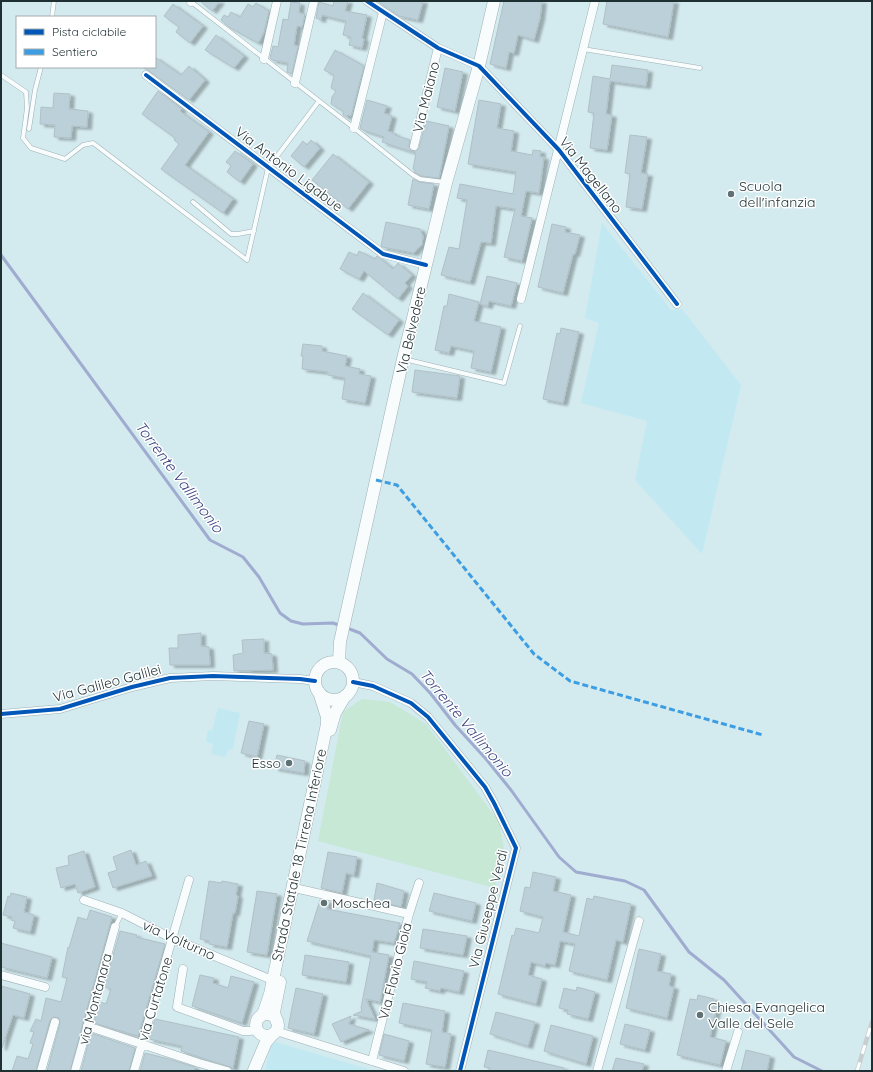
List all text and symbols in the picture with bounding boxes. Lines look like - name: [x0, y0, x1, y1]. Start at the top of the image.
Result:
- legend: [16, 16, 156, 68]
- text: Pista ciclabile: [52, 24, 126, 39]
- text: Sentiero: [52, 44, 97, 59]
- street label: Via Maiano: [408, 60, 444, 134]
- street label: Via Antonio Ligabue: [232, 123, 346, 215]
- street label: Via Magellano: [555, 133, 627, 217]
- place label: Scuola dell'infanzia: [739, 177, 815, 211]
- marker: Scuola dell'infanzia: [726, 189, 736, 199]
- street label: Via Belvedere: [392, 284, 430, 375]
- water label: Torrente Vallimonio: [131, 417, 228, 537]
- street label: Via Galileo Galilei: [51, 660, 163, 706]
- water label: Torrente Vallimonio: [416, 665, 518, 781]
- street label: Strada Statale 18 Tirrena Inferiore: [268, 747, 330, 963]
- place label: Esso: [251, 754, 281, 772]
- marker: Esso: [284, 758, 294, 768]
- street label: Via Giuseppe Verdi: [465, 848, 511, 970]
- place label: Moschea: [332, 894, 390, 912]
- marker: Moschea: [319, 898, 329, 908]
- street label: via Volturno: [140, 916, 218, 964]
- street label: Via Flavio Gioia: [374, 921, 416, 1021]
- street label: via Montanara: [74, 951, 116, 1047]
- street label: via Curtatone: [134, 954, 176, 1044]
- place label: Chiesa Evangelica Valle del Sele: [708, 998, 825, 1032]
- marker: Chiesa Evangelica Valle del Sele: [695, 1010, 705, 1020]

